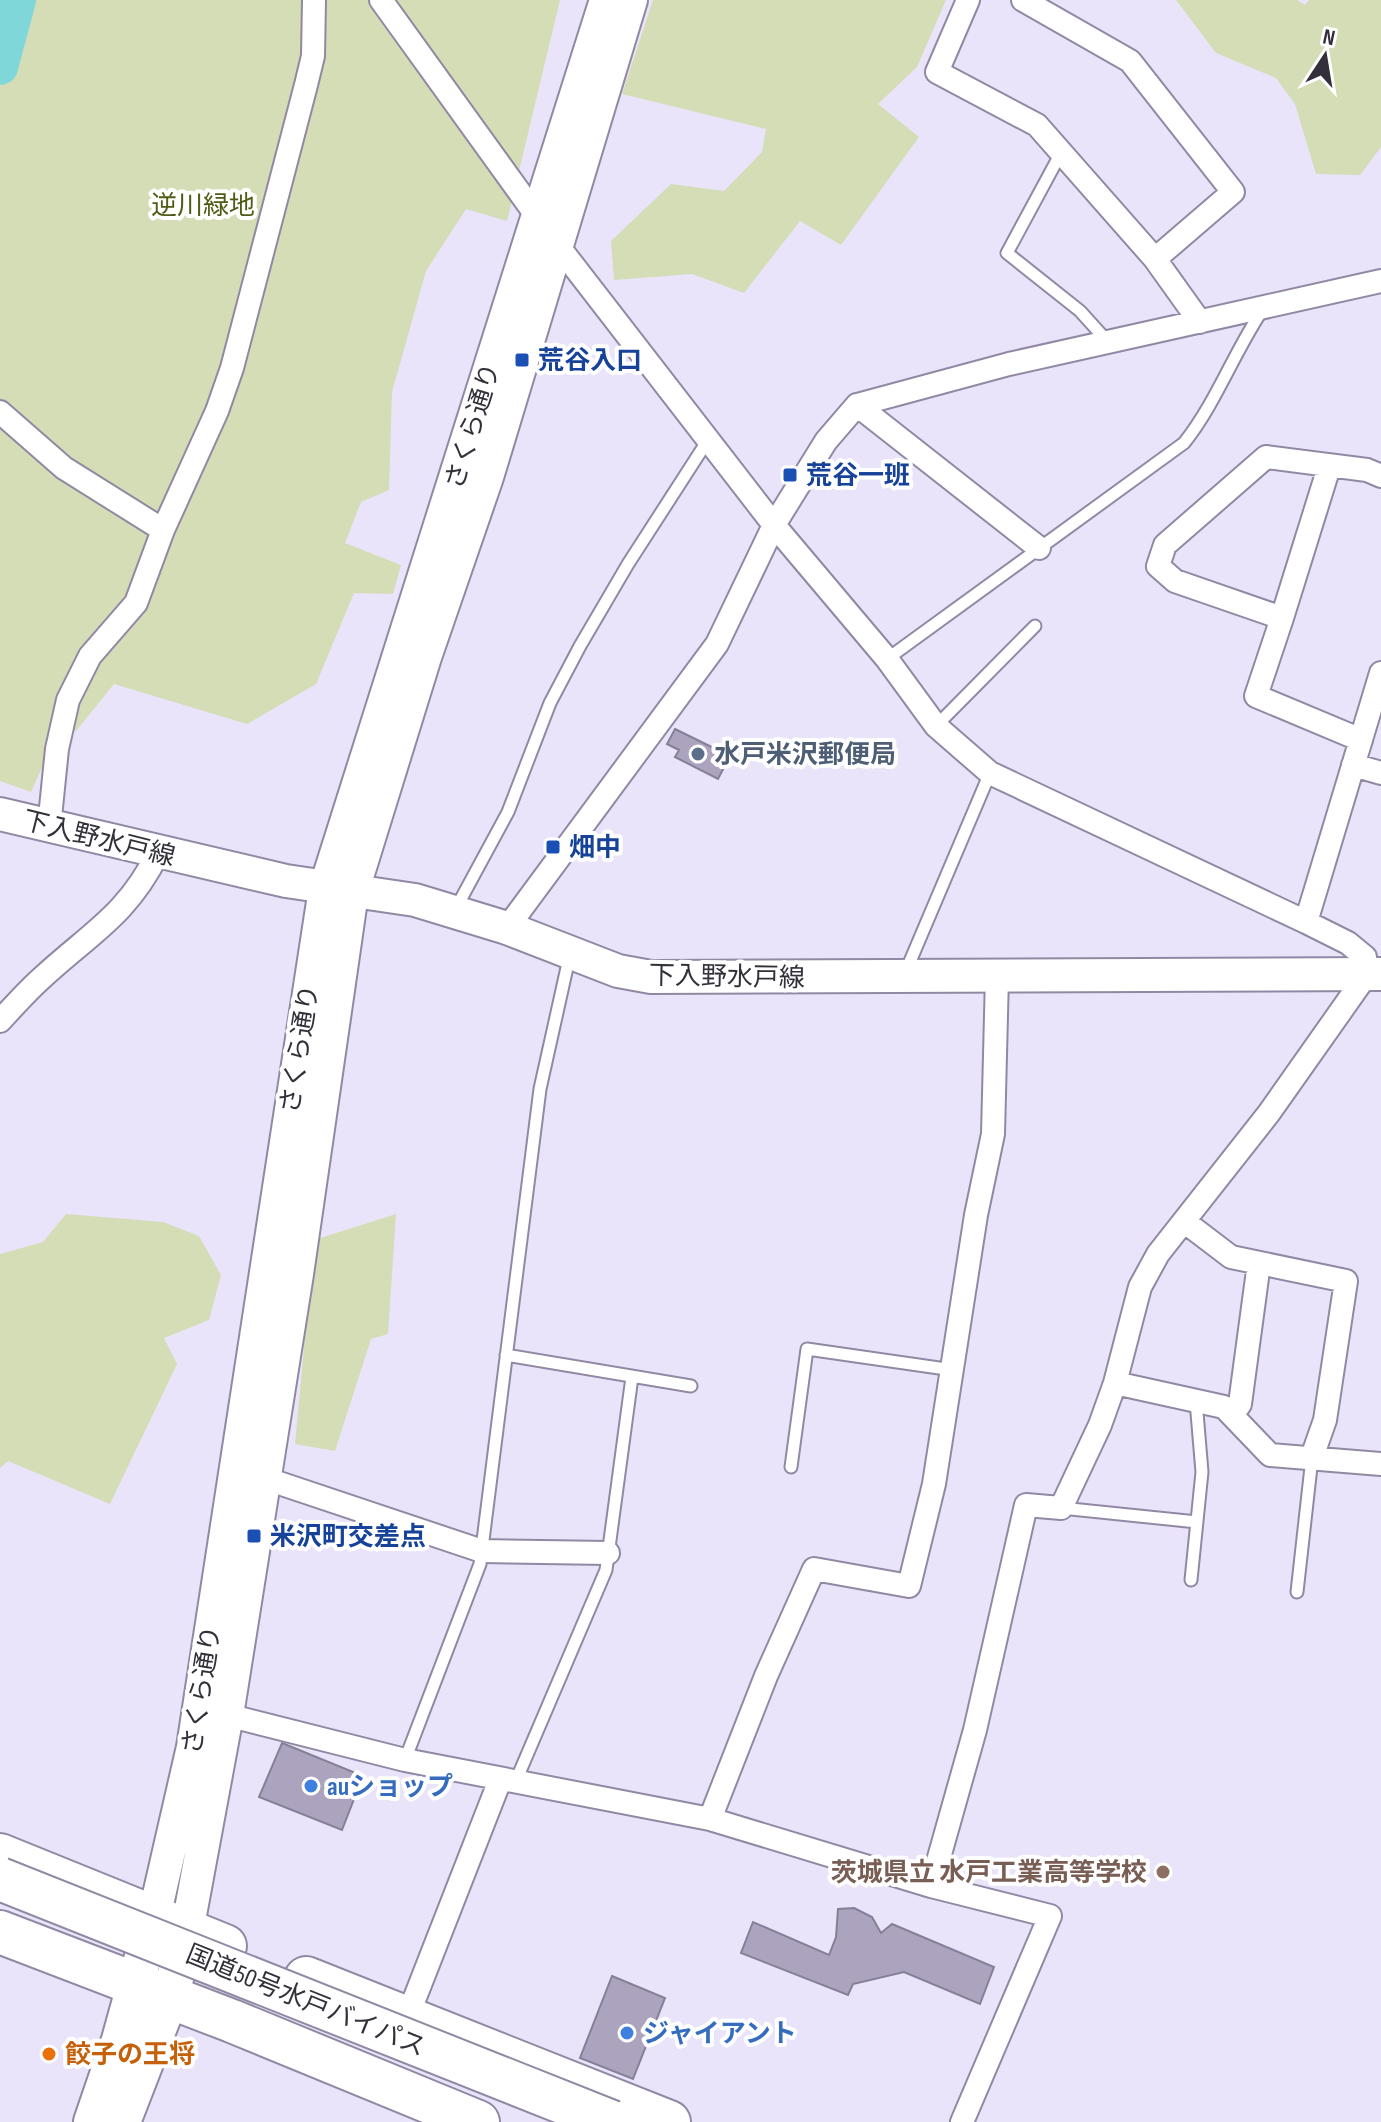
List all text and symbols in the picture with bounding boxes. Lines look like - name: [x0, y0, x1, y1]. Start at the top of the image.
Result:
- north arrow: [1285, 16, 1365, 96]
- text: N: [1320, 23, 1337, 52]
- park label: 逆川緑地: [151, 191, 255, 222]
- place label: 荒谷入口: [538, 346, 642, 377]
- marker: 荒谷入口: [513, 351, 531, 369]
- street label: さくら通り: [440, 360, 507, 493]
- place label: 荒谷一班: [806, 461, 910, 492]
- marker: 荒谷一班: [781, 466, 799, 484]
- place label: 水戸米沢郵便局: [714, 740, 896, 771]
- marker: 水戸米沢郵便局: [689, 745, 707, 763]
- street label: 下入野水戸線: [19, 806, 178, 873]
- place label: 畑中: [569, 833, 621, 864]
- marker: 畑中: [544, 838, 562, 856]
- street label: 下入野水戸線: [649, 961, 805, 994]
- street label: さくら通り: [275, 983, 326, 1116]
- place label: 米沢町交差点: [270, 1522, 426, 1553]
- marker: 米沢町交差点: [245, 1527, 263, 1545]
- street label: さくら通り: [177, 1624, 228, 1757]
- place label: auショップ: [327, 1772, 453, 1803]
- marker: auショップ: [302, 1777, 320, 1795]
- place label: 茨城県立 水戸工業高等学校: [831, 1858, 1147, 1889]
- marker: 茨城県立 水戸工業高等学校: [1154, 1863, 1172, 1881]
- street label: 国道50号水戸バイパス: [181, 1939, 430, 2064]
- place label: ジャイアント: [643, 2019, 797, 2050]
- marker: ジャイアント: [618, 2024, 636, 2042]
- place label: 餃子の王将: [65, 2040, 195, 2071]
- marker: 餃子の王将: [40, 2045, 58, 2063]

